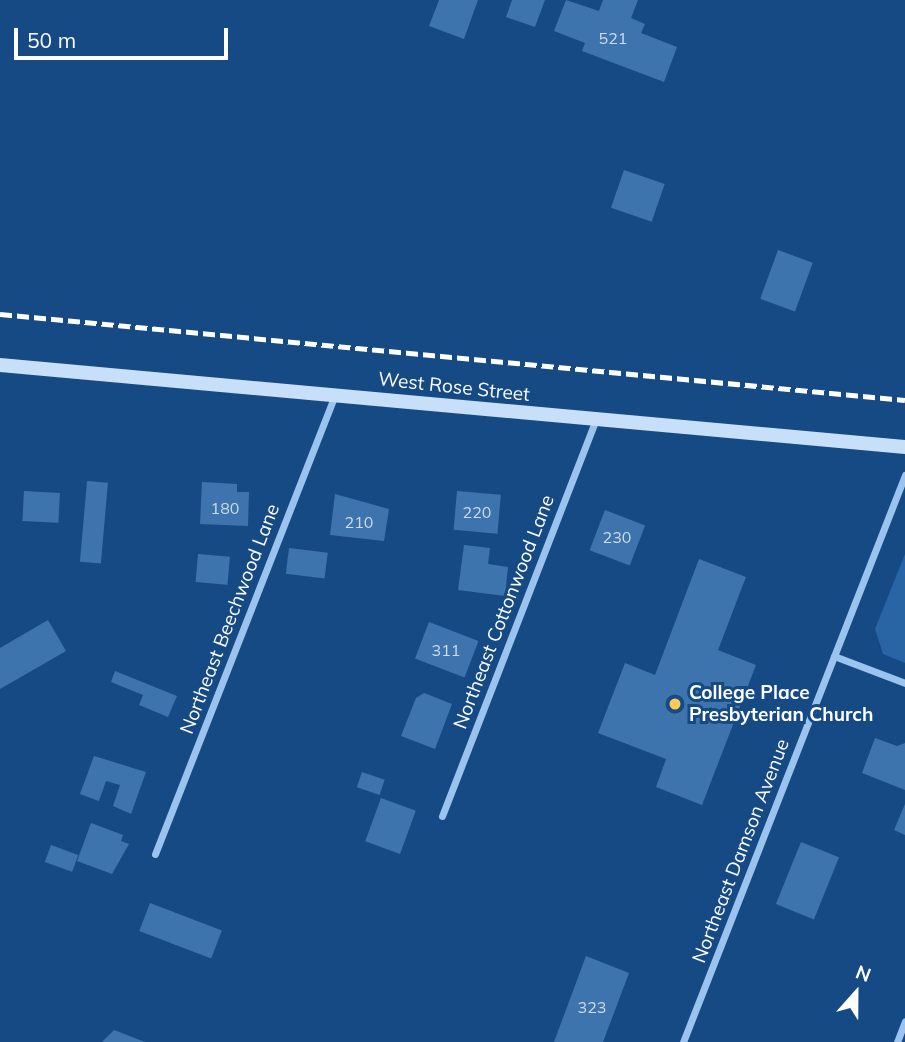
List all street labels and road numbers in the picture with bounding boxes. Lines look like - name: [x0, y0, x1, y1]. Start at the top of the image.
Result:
- street label: West Rose Street: [377, 368, 531, 406]
- street label: Northeast Cottonwood Lane: [449, 492, 559, 732]
- street label: Northeast Beechwood Lane: [176, 501, 284, 737]
- street label: Northeast Damson Avenue: [688, 736, 794, 966]

